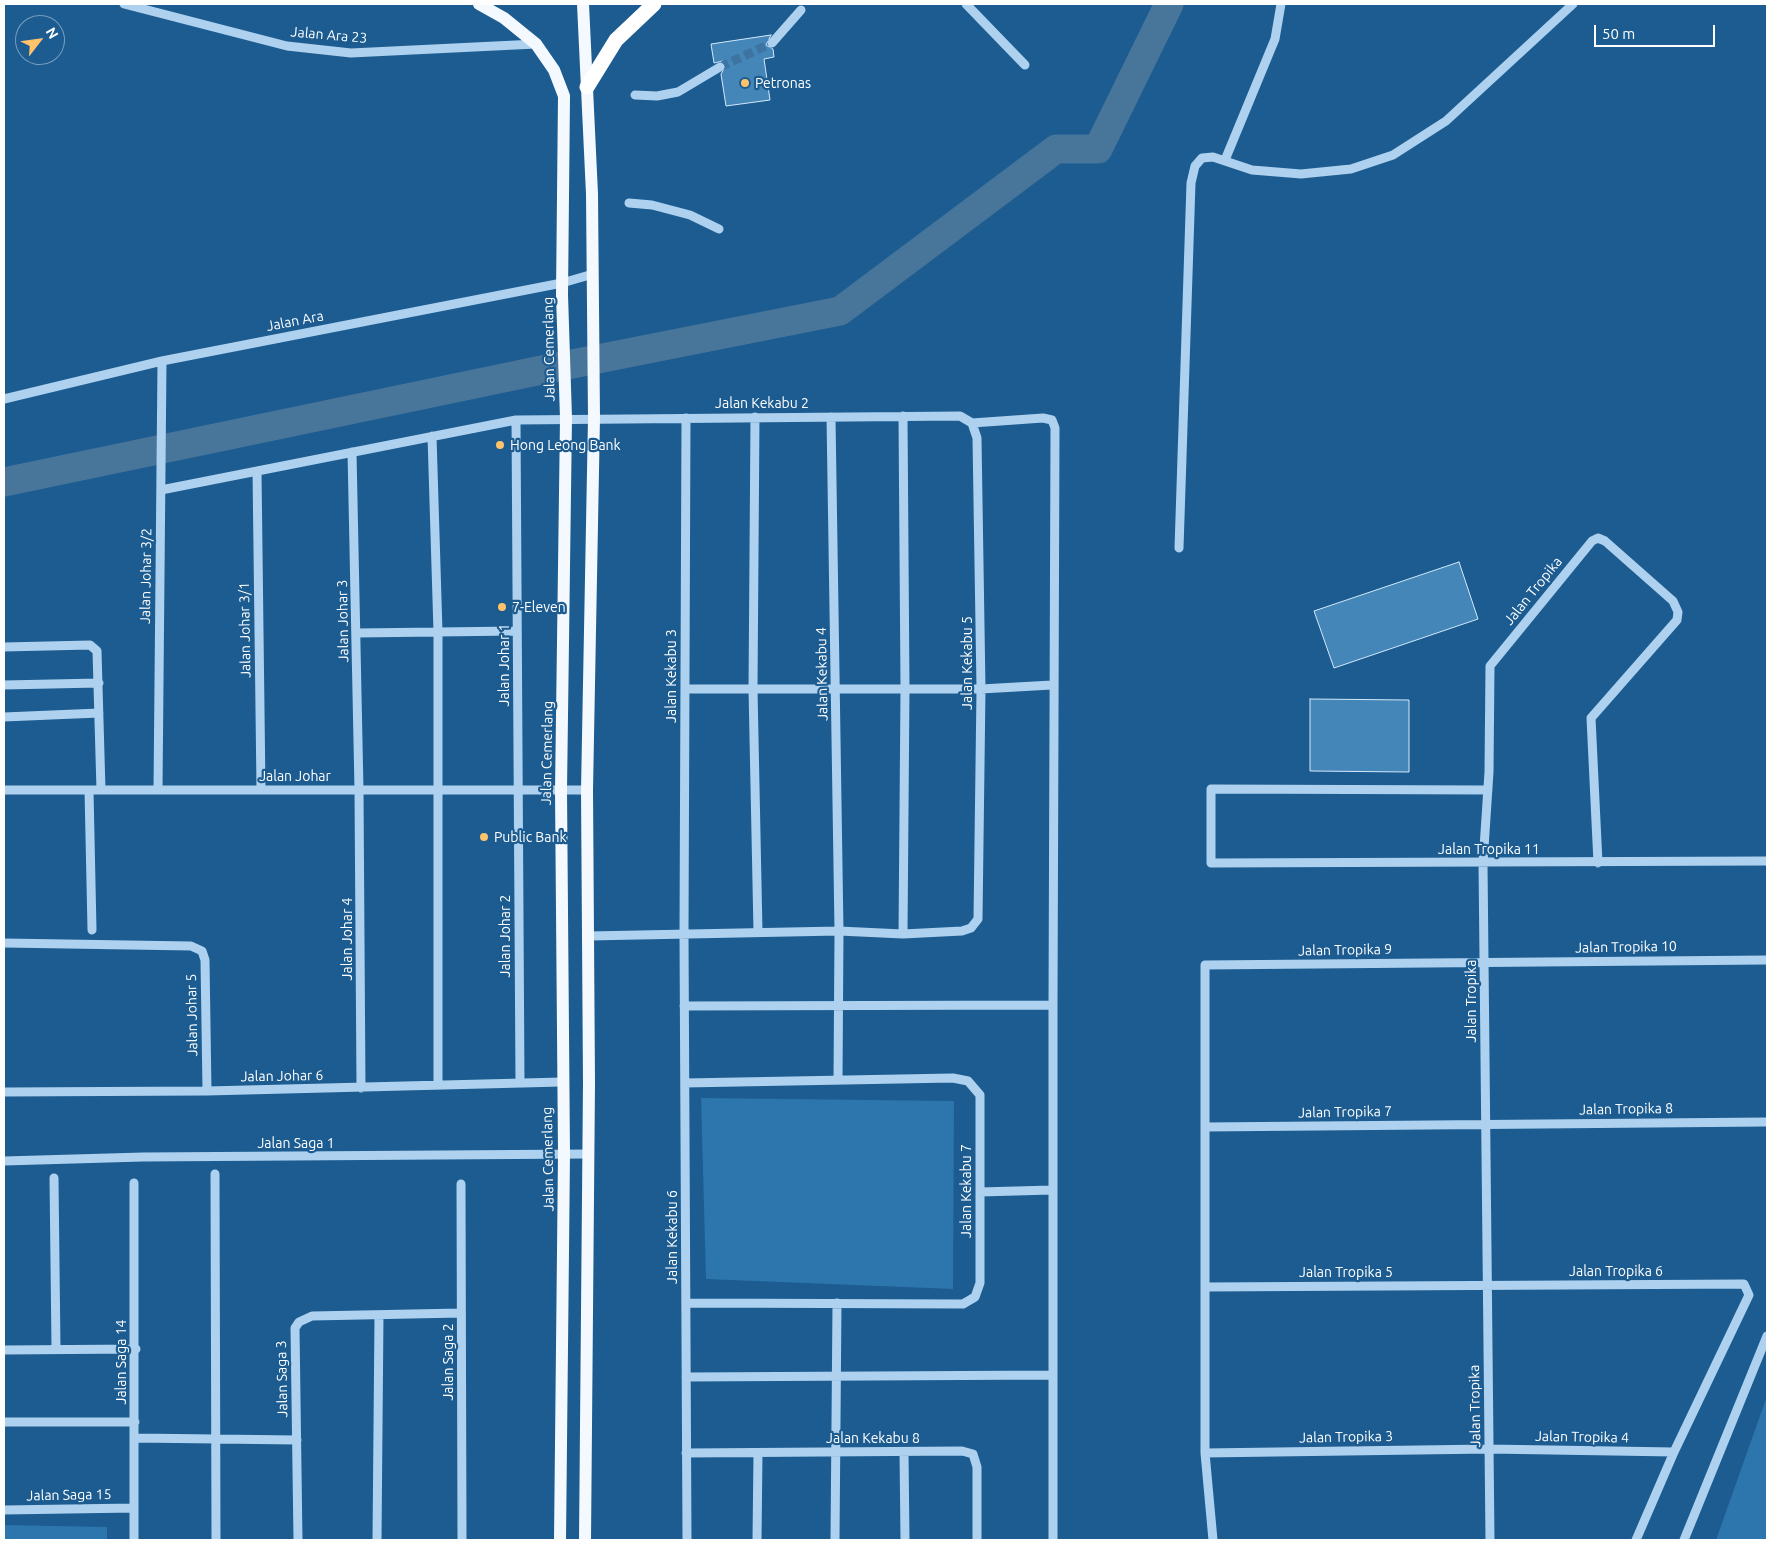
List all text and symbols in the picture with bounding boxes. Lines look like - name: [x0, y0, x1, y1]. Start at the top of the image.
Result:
- north arrow: [15, 15, 65, 65]
- scale bar: [1596, 15, 1717, 47]
- street label: Jalan Ara 23: [290, 23, 368, 47]
- text: N: [43, 24, 62, 42]
- text: 50 m: [1602, 25, 1635, 42]
- place label: Petronas: [755, 75, 811, 91]
- marker: Petronas: [739, 77, 751, 89]
- street label: Jalan Cemerlang: [540, 297, 558, 401]
- street label: Jalan Ara: [265, 307, 325, 335]
- street label: Jalan Kekabu 2: [715, 395, 809, 411]
- place label: Hong Leong Bank: [510, 437, 621, 453]
- marker: Hong Leong Bank: [494, 439, 506, 451]
- street label: Jalan Johar 3/2: [137, 528, 155, 624]
- street label: Jalan Tropika: [1500, 554, 1566, 628]
- street label: Jalan Johar 3: [334, 579, 352, 663]
- street label: Jalan Johar 3/1: [236, 582, 254, 678]
- place label: 7-Eleven: [512, 599, 566, 615]
- marker: 7-Eleven: [496, 601, 508, 613]
- street label: Jalan Kekabu 5: [959, 616, 975, 710]
- street label: Jalan Johar 1: [496, 624, 512, 706]
- street label: Jalan Kekabu 4: [813, 627, 831, 721]
- street label: Jalan Kekabu 3: [663, 629, 679, 723]
- street label: Jalan Cemerlang: [538, 701, 556, 805]
- street label: Jalan Johar: [259, 768, 331, 784]
- place label: Public Bank: [494, 829, 566, 845]
- marker: Public Bank: [478, 831, 490, 843]
- street label: Jalan Tropika 11: [1438, 841, 1540, 857]
- street label: Jalan Johar 2: [497, 895, 513, 977]
- street label: Jalan Johar 4: [339, 898, 355, 980]
- street label: Jalan Tropika 10: [1575, 938, 1677, 956]
- street label: Jalan Tropika 9: [1298, 941, 1392, 959]
- street label: Jalan Tropika: [1463, 960, 1479, 1042]
- street label: Jalan Johar 5: [183, 973, 201, 1057]
- street label: Jalan Johar 6: [240, 1067, 324, 1085]
- street label: Jalan Tropika 8: [1579, 1100, 1673, 1118]
- street label: Jalan Tropika 7: [1298, 1103, 1392, 1121]
- street label: Jalan Cemerlang: [539, 1107, 557, 1211]
- street label: Jalan Saga 1: [257, 1135, 335, 1151]
- street label: Jalan Kekabu 7: [958, 1144, 974, 1238]
- street label: Jalan Kekabu 6: [664, 1190, 680, 1284]
- street label: Jalan Tropika 6: [1569, 1263, 1663, 1279]
- street label: Jalan Tropika 5: [1299, 1264, 1393, 1280]
- street label: Jalan Saga 14: [113, 1320, 129, 1404]
- street label: Jalan Saga 2: [440, 1323, 456, 1401]
- street label: Jalan Saga 3: [273, 1340, 291, 1418]
- street label: Jalan Tropika: [1466, 1364, 1484, 1448]
- street label: Jalan Tropika 3: [1299, 1428, 1393, 1446]
- street label: Jalan Tropika 4: [1535, 1428, 1629, 1446]
- street label: Jalan Kekabu 8: [826, 1430, 920, 1446]
- street label: Jalan Saga 15: [26, 1486, 112, 1504]

